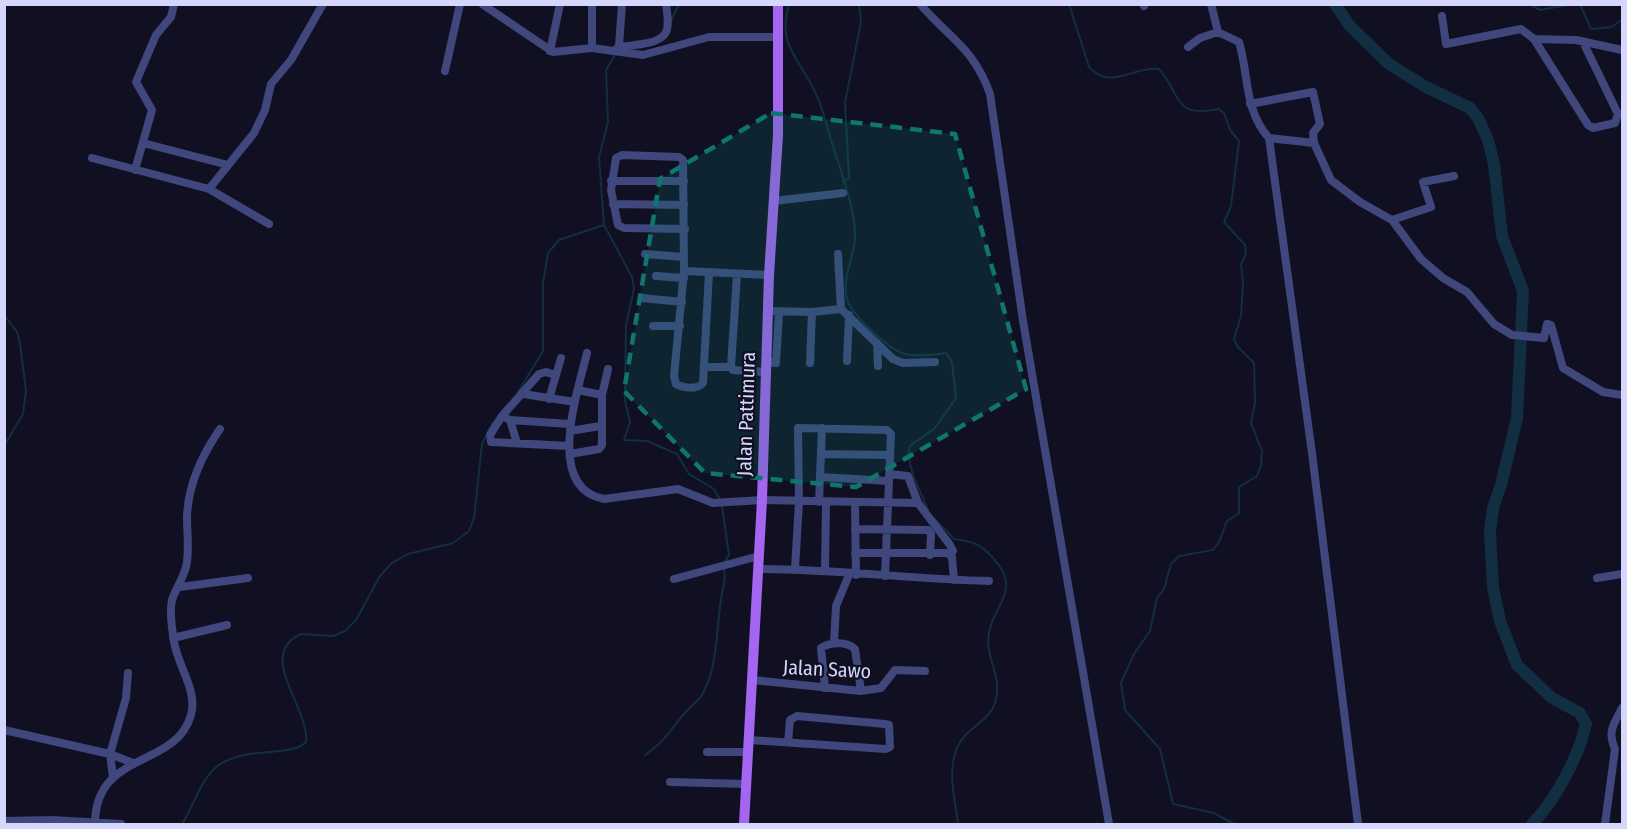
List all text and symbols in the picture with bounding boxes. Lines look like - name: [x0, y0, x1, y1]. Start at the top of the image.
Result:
- street label: Jalan Pattimura: [732, 351, 760, 477]
- street label: Jalan Sawo: [782, 655, 872, 683]

